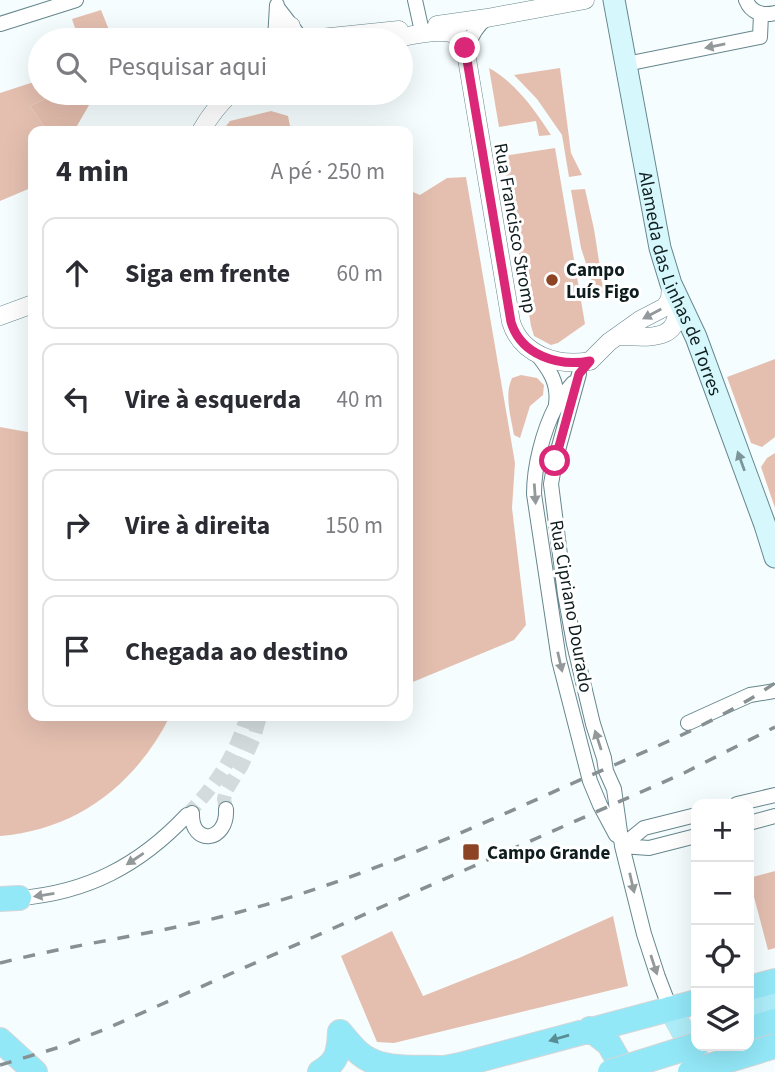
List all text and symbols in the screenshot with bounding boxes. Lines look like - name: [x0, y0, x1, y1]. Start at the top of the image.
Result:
- search box: [28, 28, 413, 105]
- route end: [449, 32, 480, 63]
- one-way arrow: [704, 40, 726, 51]
- icon: search: [52, 48, 90, 86]
- text: Pesquisar aqui: [108, 48, 267, 85]
- street label: Rua Francisco Stromp: [486, 141, 543, 316]
- text: 4 min: [56, 150, 129, 193]
- text: A pé · 250 m: [271, 155, 385, 188]
- street label: Alameda das Linhas de Torres: [631, 169, 728, 400]
- icon: ahead: [58, 254, 96, 292]
- text: Siga em frente: [125, 255, 290, 292]
- text: 60 m: [336, 257, 383, 290]
- place label: Campo Luís Figo: [566, 257, 639, 306]
- marker: Campo Luís Figo: [544, 272, 560, 288]
- one-way arrow: [641, 308, 661, 320]
- icon: left: [58, 380, 96, 418]
- text: Vire à esquerda: [125, 381, 301, 418]
- text: 40 m: [336, 383, 383, 416]
- route start: [539, 445, 570, 476]
- one-way arrow: [736, 450, 747, 471]
- one-way arrow: [530, 483, 541, 505]
- icon: right: [58, 506, 96, 544]
- text: Vire à direita: [125, 507, 270, 544]
- text: 150 m: [325, 509, 383, 542]
- street label: Rua Cipriano Dourado: [542, 518, 599, 695]
- icon: arrive: [58, 632, 96, 670]
- text: Chegada ao destino: [125, 633, 348, 670]
- one-way arrow: [555, 651, 566, 673]
- one-way arrow: [592, 729, 603, 750]
- map controls: [691, 799, 754, 1051]
- button: +: [691, 799, 754, 862]
- place label: Campo Grande: [487, 840, 611, 867]
- marker: Campo Grande: [461, 842, 481, 862]
- one-way arrow: [126, 852, 144, 866]
- button: −: [691, 862, 754, 925]
- one-way arrow: [627, 872, 638, 894]
- one-way arrow: [33, 890, 55, 901]
- button: locate: [691, 925, 754, 988]
- one-way arrow: [649, 955, 660, 976]
- button: layers: [691, 988, 754, 1051]
- one-way arrow: [548, 1033, 569, 1043]

